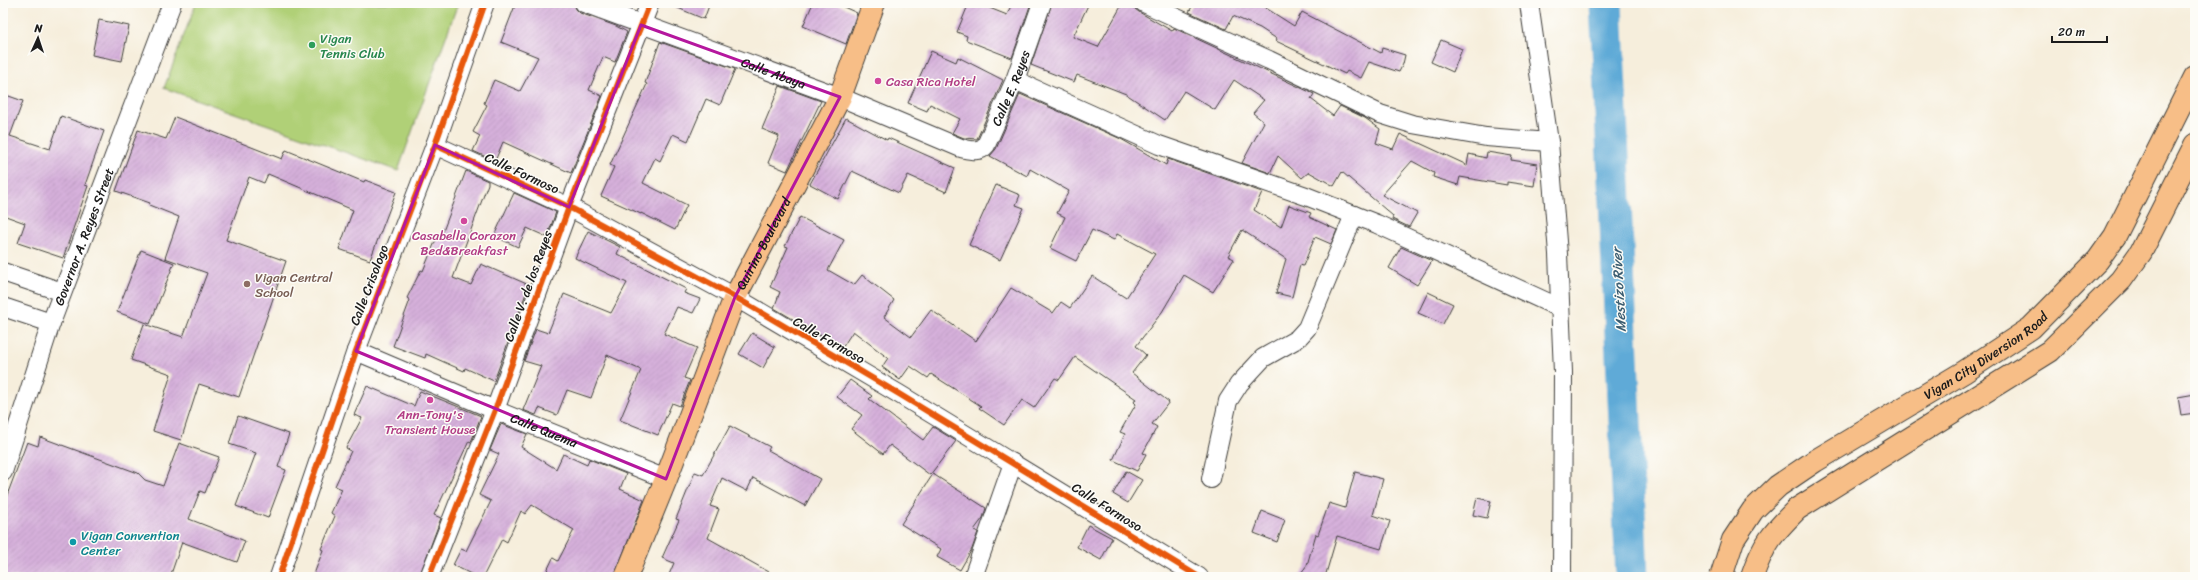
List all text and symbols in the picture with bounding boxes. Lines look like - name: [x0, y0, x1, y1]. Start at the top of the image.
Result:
- north arrow: [18, 18, 58, 58]
- scale bar: [2052, 18, 2107, 44]
- text: N: [33, 19, 43, 38]
- text: 20 m: [2058, 21, 2085, 43]
- place label: Vigan Tennis Club: [320, 27, 385, 65]
- marker: Vigan Tennis Club: [307, 40, 317, 50]
- street label: Calle E. Reyes: [984, 47, 1036, 130]
- street label: Calle Abaya: [738, 50, 810, 95]
- place label: Casa Rica Hotel: [886, 70, 976, 93]
- marker: Casa Rica Hotel: [873, 76, 883, 86]
- street label: Calle Formoso: [481, 146, 564, 201]
- street label: Governor A. Reyes Street: [47, 164, 120, 309]
- street label: Quirino Boulevard: [729, 192, 798, 294]
- marker: Casabella Corazon Bed&Breakfast: [459, 216, 469, 226]
- place label: Casabella Corazon Bed&Breakfast: [412, 224, 516, 262]
- street label: Calle V. de los Reyes: [497, 226, 559, 345]
- street label: Calle Crisologo: [343, 241, 395, 329]
- water label: Mestizo River: [1604, 244, 1634, 333]
- place label: Vigan Central School: [255, 266, 333, 304]
- marker: Vigan Central School: [242, 279, 252, 289]
- street label: Vigan City Diversion Road: [1919, 305, 2054, 405]
- street label: Calle Formoso: [789, 310, 870, 370]
- marker: Ann-Tony's Transient House: [425, 395, 435, 405]
- place label: Ann-Tony's Transient House: [385, 403, 475, 441]
- street label: Calle Quema: [507, 406, 582, 454]
- street label: Calle Formoso: [1067, 476, 1147, 538]
- place label: Vigan Convention Center: [81, 524, 179, 562]
- marker: Vigan Convention Center: [68, 537, 78, 547]

